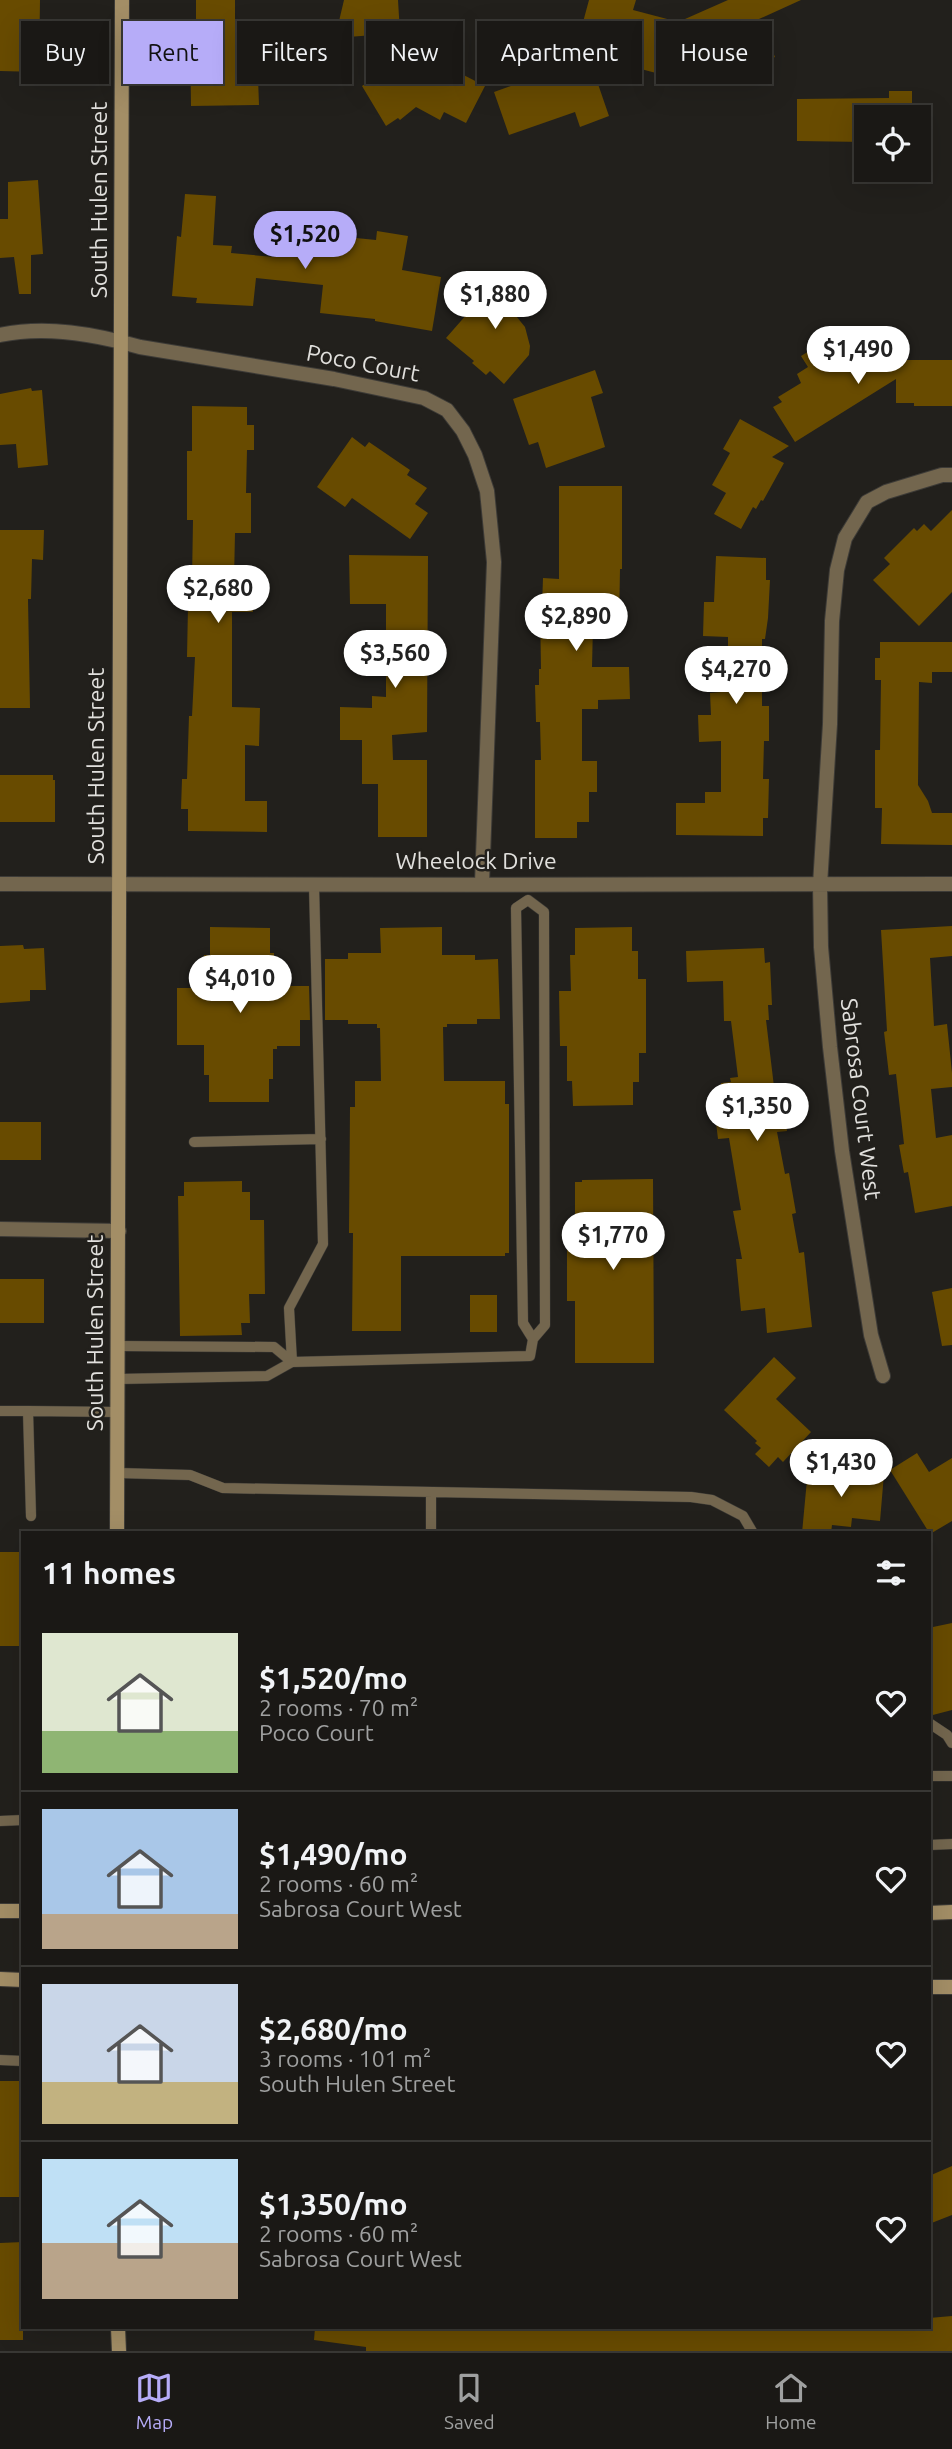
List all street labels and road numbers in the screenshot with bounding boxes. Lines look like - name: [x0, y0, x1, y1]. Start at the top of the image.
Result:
- street label: South Hulen Street: [86, 102, 111, 298]
- street label: Poco Court: [304, 339, 422, 386]
- street label: South Hulen Street: [83, 668, 108, 864]
- street label: Wheelock Drive: [395, 848, 557, 873]
- street label: Sabrosa Court West: [837, 997, 886, 1201]
- street label: South Hulen Street: [82, 1235, 107, 1431]

